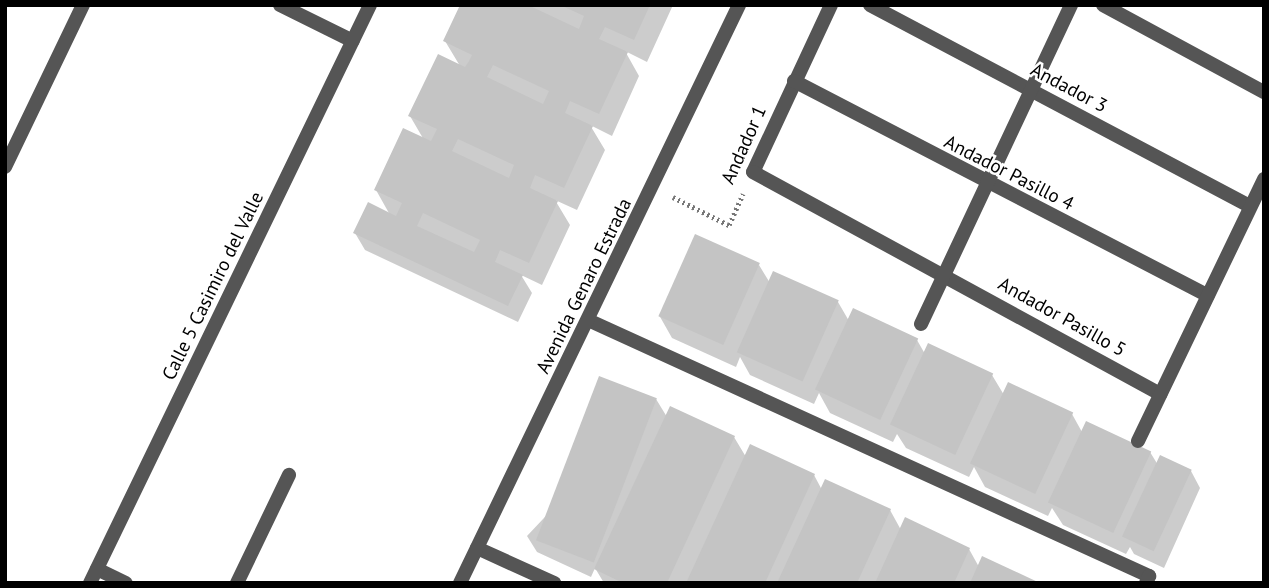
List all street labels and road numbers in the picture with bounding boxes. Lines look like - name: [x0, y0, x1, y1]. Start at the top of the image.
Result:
- street label: Andador 3: [1027, 58, 1111, 118]
- street label: Andador 1: [717, 102, 771, 188]
- street label: Andador Pasillo 4: [940, 131, 1078, 215]
- street label: Calle 5 Casimiro del Valle: [157, 188, 269, 384]
- street label: Avenida Genaro Estrada: [532, 195, 636, 377]
- street label: Andador Pasillo 5: [994, 273, 1130, 361]

